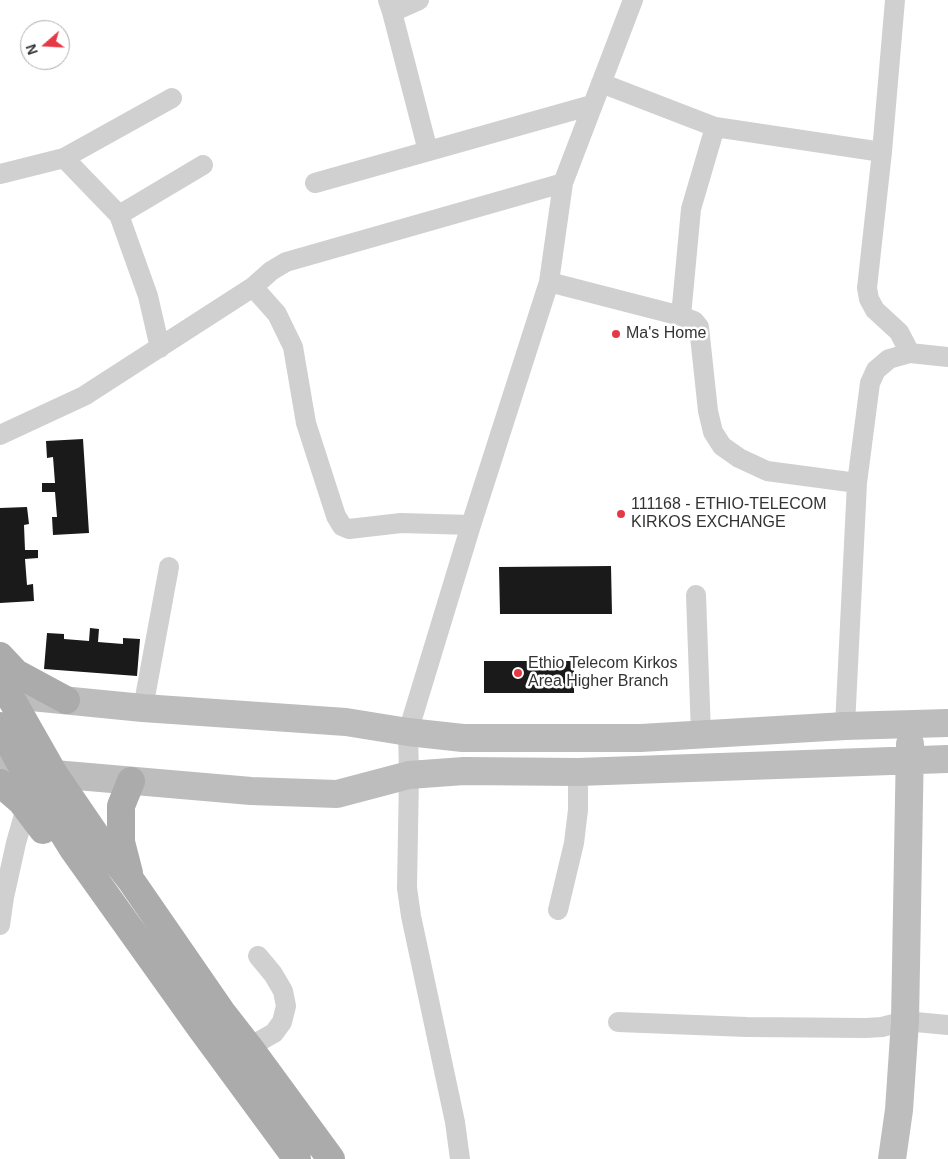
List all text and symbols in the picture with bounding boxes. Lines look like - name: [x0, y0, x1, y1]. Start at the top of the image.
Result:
- north arrow: [20, 20, 70, 70]
- text: N: [23, 42, 41, 57]
- place label: Ma's Home: [626, 324, 706, 344]
- marker: Ma's Home: [610, 328, 622, 340]
- place label: 111168 - ETHIO-TELECOM KIRKOS EXCHANGE: [631, 495, 827, 533]
- marker: 111168 - ETHIO-TELECOM KIRKOS EXCHANGE: [615, 508, 627, 520]
- place label: Ethio Telecom Kirkos Area Higher Branch: [528, 654, 677, 692]
- marker: Ethio Telecom Kirkos Area Higher Branch: [512, 667, 524, 679]

